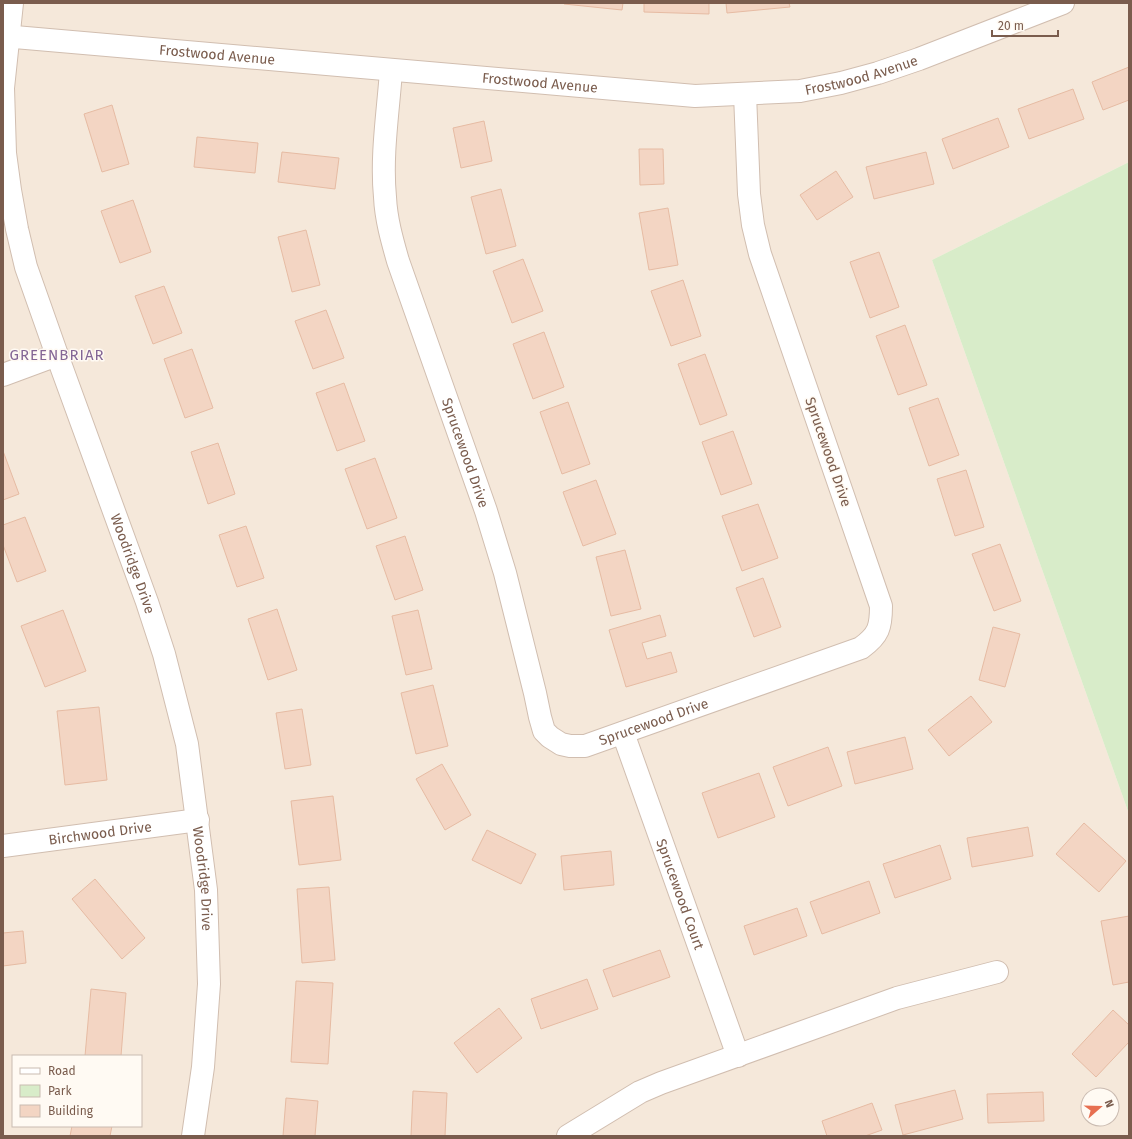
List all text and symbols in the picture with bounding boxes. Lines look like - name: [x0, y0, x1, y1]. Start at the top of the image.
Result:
- scale bar: [992, 12, 1058, 38]
- text: 20 m: [998, 19, 1024, 33]
- street label: Frostwood Avenue: [159, 41, 276, 68]
- street label: Frostwood Avenue: [803, 52, 920, 98]
- street label: Frostwood Avenue: [481, 69, 599, 96]
- district label: GREENBRIAR: [9, 346, 105, 364]
- street label: Sprucewood Drive: [801, 395, 855, 509]
- street label: Sprucewood Drive: [438, 396, 493, 510]
- street label: Woodridge Drive: [107, 511, 159, 616]
- street label: Sprucewood Drive: [597, 694, 711, 749]
- street label: Birchwood Drive: [48, 818, 153, 848]
- street label: Woodridge Drive: [189, 825, 216, 931]
- street label: Sprucewood Court: [653, 836, 708, 953]
- legend: [12, 1055, 142, 1127]
- text: Road: [48, 1064, 76, 1078]
- text: Park: [48, 1084, 72, 1098]
- north arrow: [1080, 1087, 1120, 1127]
- text: N: [1102, 1098, 1116, 1109]
- text: Building: [48, 1104, 94, 1118]

